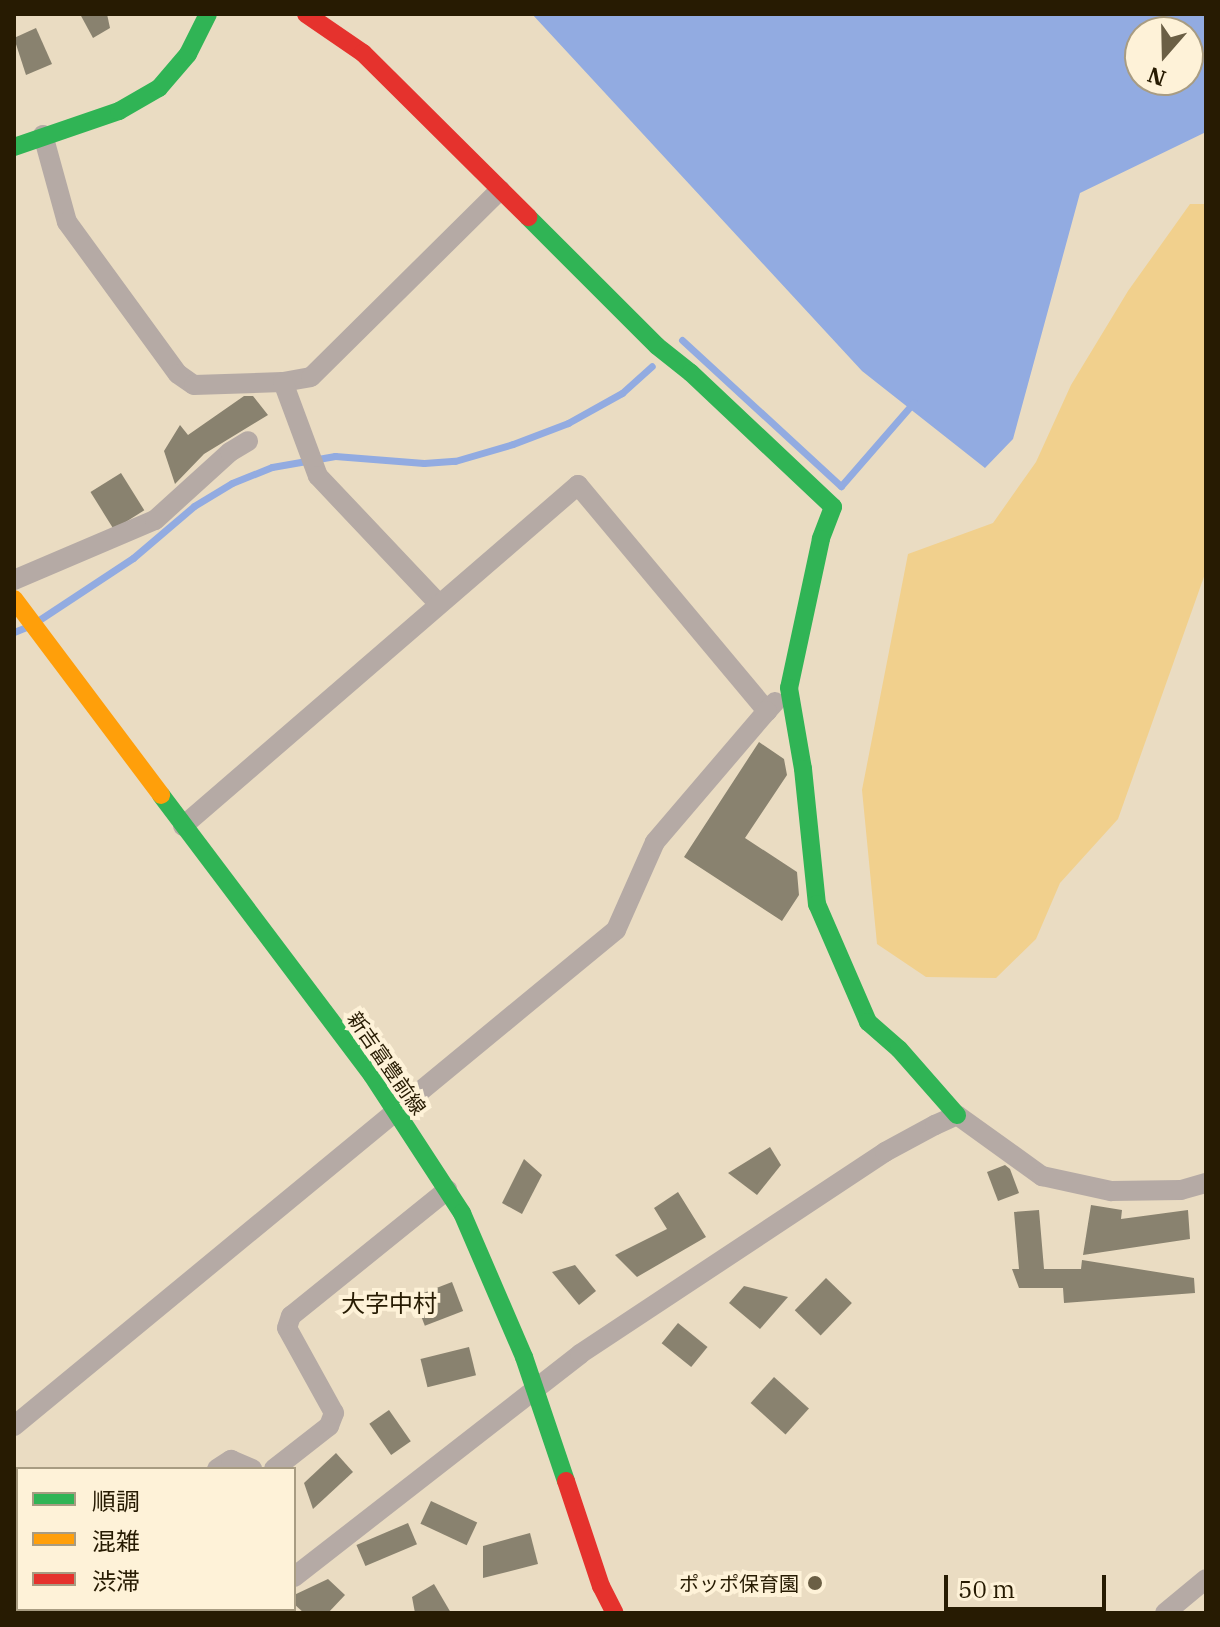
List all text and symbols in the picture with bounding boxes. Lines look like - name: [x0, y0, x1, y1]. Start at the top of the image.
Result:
- north arrow: [1124, 16, 1204, 96]
- text: N: [1143, 61, 1169, 94]
- street label: 新吉富豊前線: [343, 1007, 431, 1119]
- district label: 大字中村: [341, 1290, 437, 1318]
- legend: [16, 1467, 296, 1611]
- text: 順調: [92, 1485, 140, 1517]
- text: 混雑: [92, 1525, 140, 1557]
- scale bar: [948, 1559, 1110, 1609]
- text: 渋滞: [92, 1565, 140, 1597]
- place label: ポッポ保育園: [679, 1571, 799, 1595]
- text: 50 m: [958, 1573, 1015, 1605]
- marker: ポッポ保育園: [806, 1574, 824, 1592]

